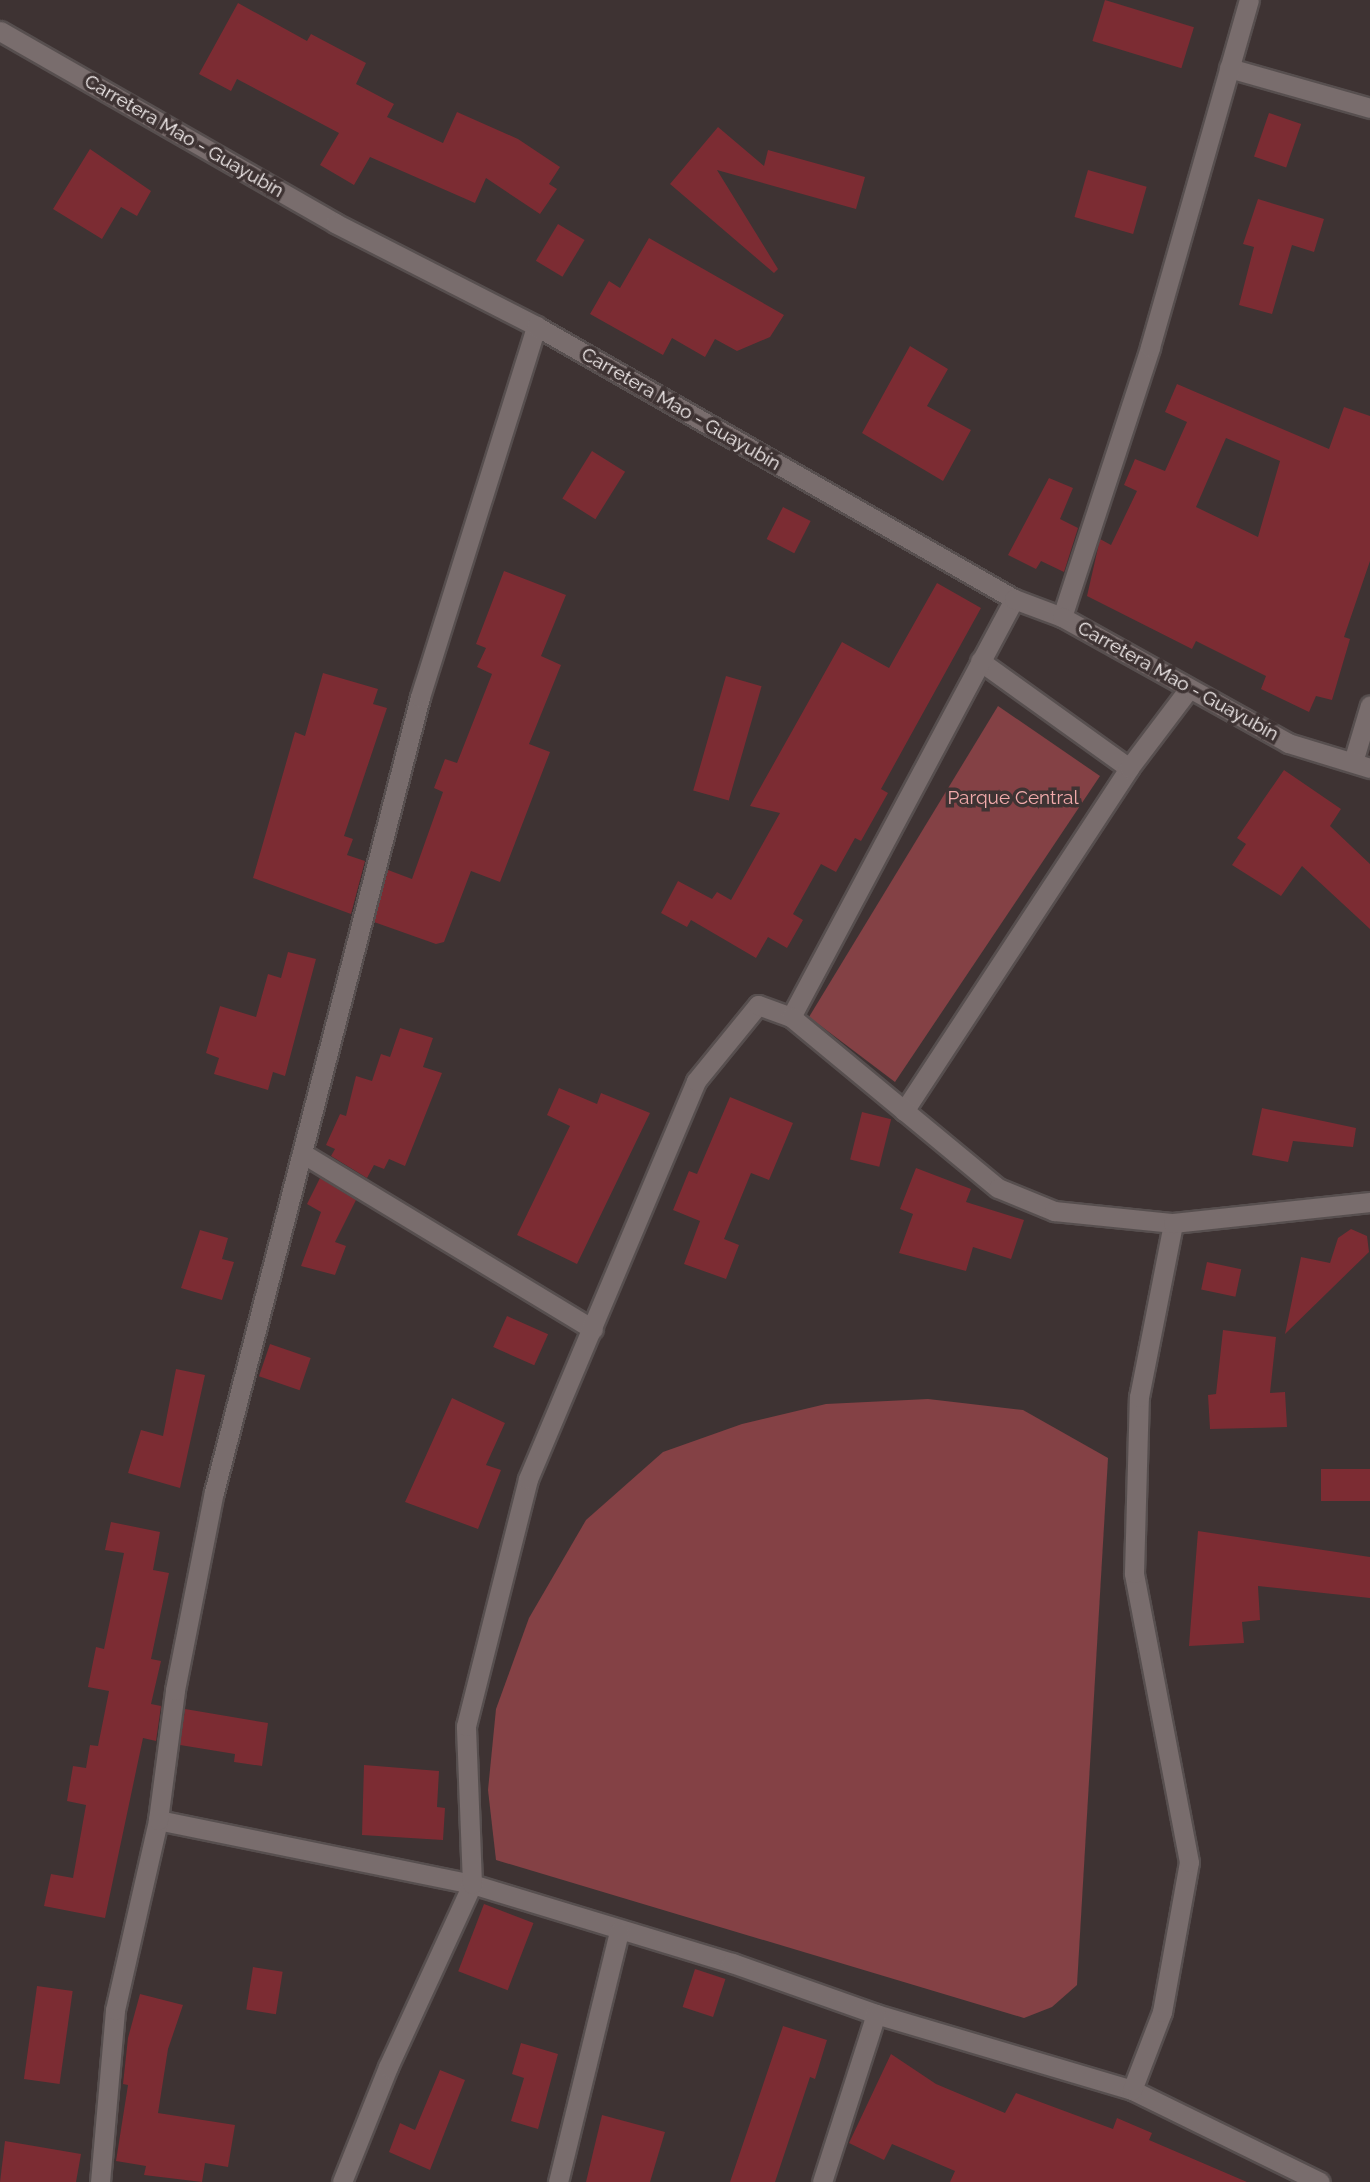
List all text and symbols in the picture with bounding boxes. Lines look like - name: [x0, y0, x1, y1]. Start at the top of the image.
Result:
- street label: Carretera Mao - Guayubín: [80, 70, 288, 202]
- street label: Carretera Mao - Guayubín: [577, 343, 785, 475]
- street label: Carretera Mao - Guayubín: [1074, 616, 1282, 746]
- park label: Parque Central: [947, 787, 1079, 809]

